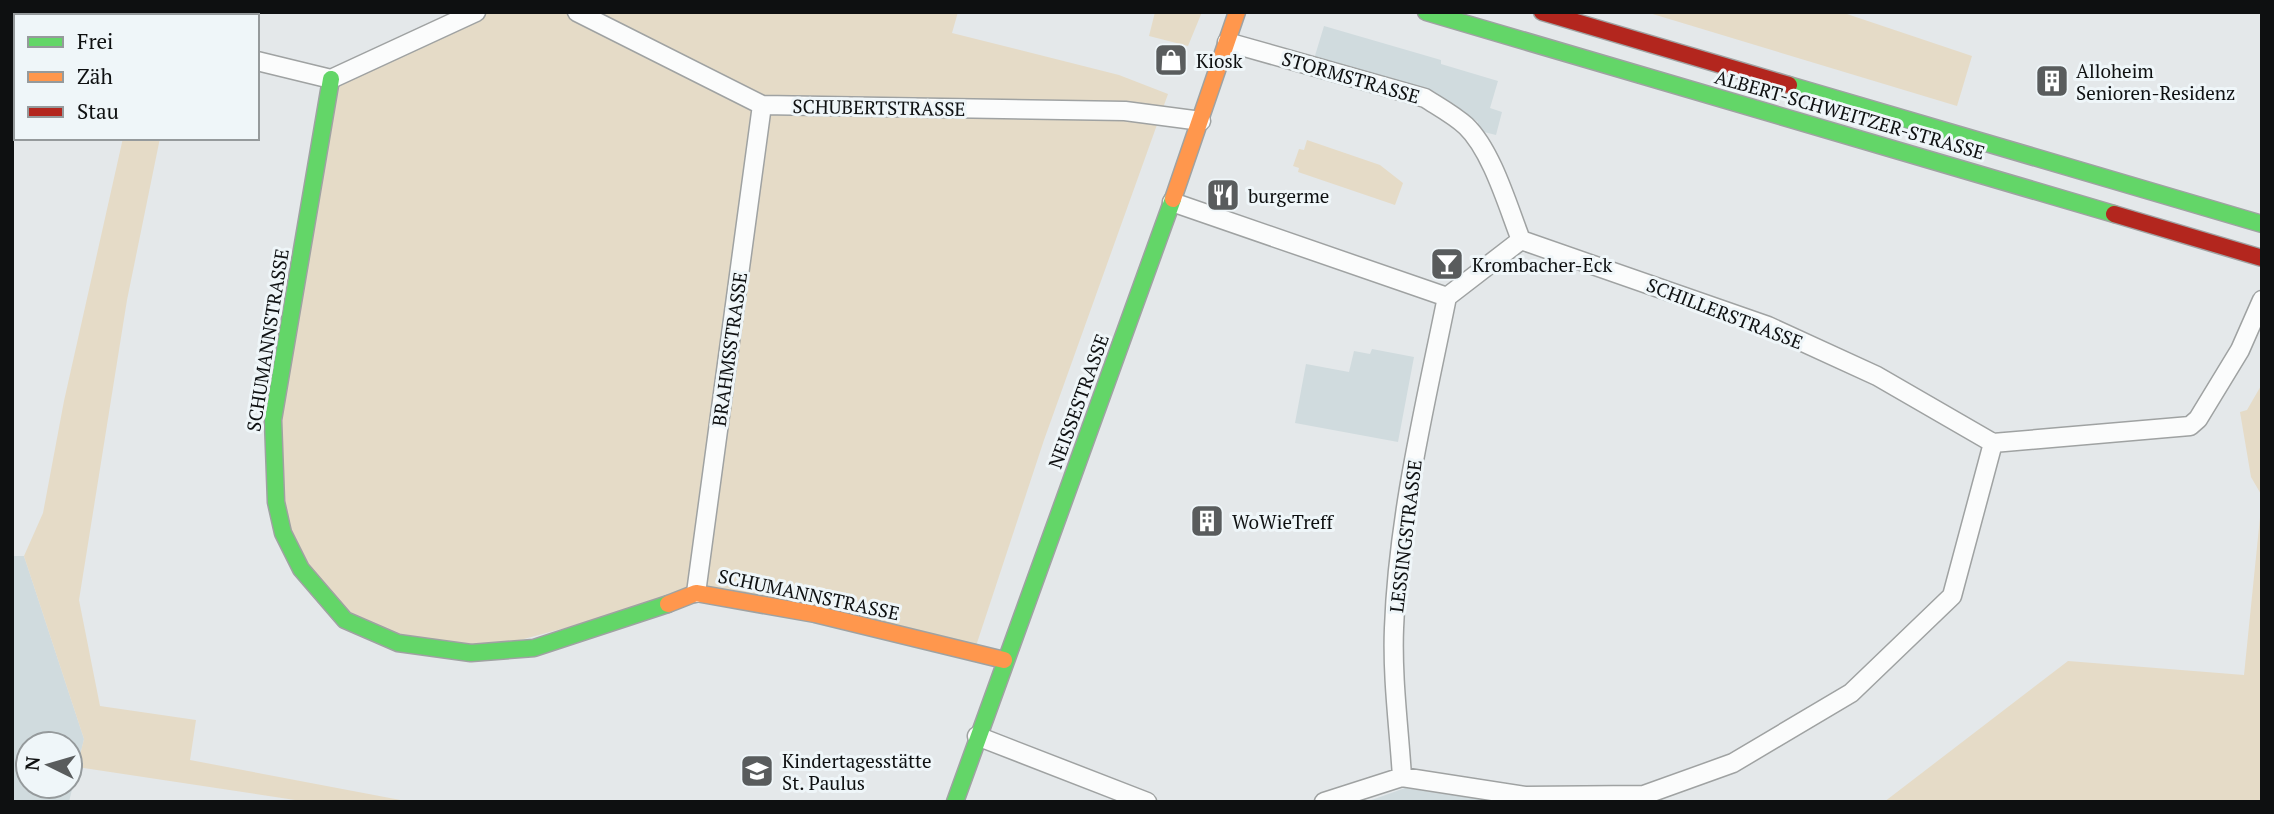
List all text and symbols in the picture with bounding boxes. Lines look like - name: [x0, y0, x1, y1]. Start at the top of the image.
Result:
- legend: [14, 14, 259, 140]
- text: Frei: [77, 27, 113, 55]
- shop icon: Kiosk: [1152, 41, 1190, 79]
- street label: STORMSTRASSE: [1279, 45, 1423, 109]
- place label: Kiosk: [1196, 48, 1243, 73]
- place label: Alloheim Senioren-Residenz: [2076, 58, 2235, 105]
- text: Zäh: [77, 62, 113, 90]
- building icon: Alloheim Senioren-Residenz: [2033, 62, 2071, 100]
- street label: ALBERT-SCHWEITZER-STRASSE: [1712, 63, 1988, 165]
- street label: SCHUBERTSTRASSE: [792, 93, 966, 121]
- text: Stau: [77, 97, 119, 125]
- restaurant icon: burgerme: [1204, 176, 1242, 214]
- place label: burgerme: [1248, 183, 1329, 208]
- bar icon: Krombacher-Eck: [1428, 245, 1466, 283]
- street label: SCHUMANNSTRASSE: [240, 247, 294, 433]
- place label: Krombacher-Eck: [1472, 252, 1613, 277]
- street label: BRAHMSSTRASSE: [706, 270, 752, 428]
- street label: SCHILLERSTRASSE: [1643, 272, 1807, 354]
- street label: NEISSESTRASSE: [1042, 330, 1114, 472]
- street label: LESSINGSTRASSE: [1383, 458, 1427, 614]
- building icon: WoWieTreff: [1188, 502, 1226, 540]
- place label: WoWieTreff: [1232, 509, 1335, 534]
- street label: SCHUMANNSTRASSE: [716, 563, 902, 625]
- north arrow: [14, 730, 84, 800]
- place label: Kindertagesstätte St. Paulus: [782, 748, 932, 795]
- school or university icon: Kindertagesstätte St. Paulus: [738, 752, 776, 790]
- text: N: [18, 755, 45, 772]

